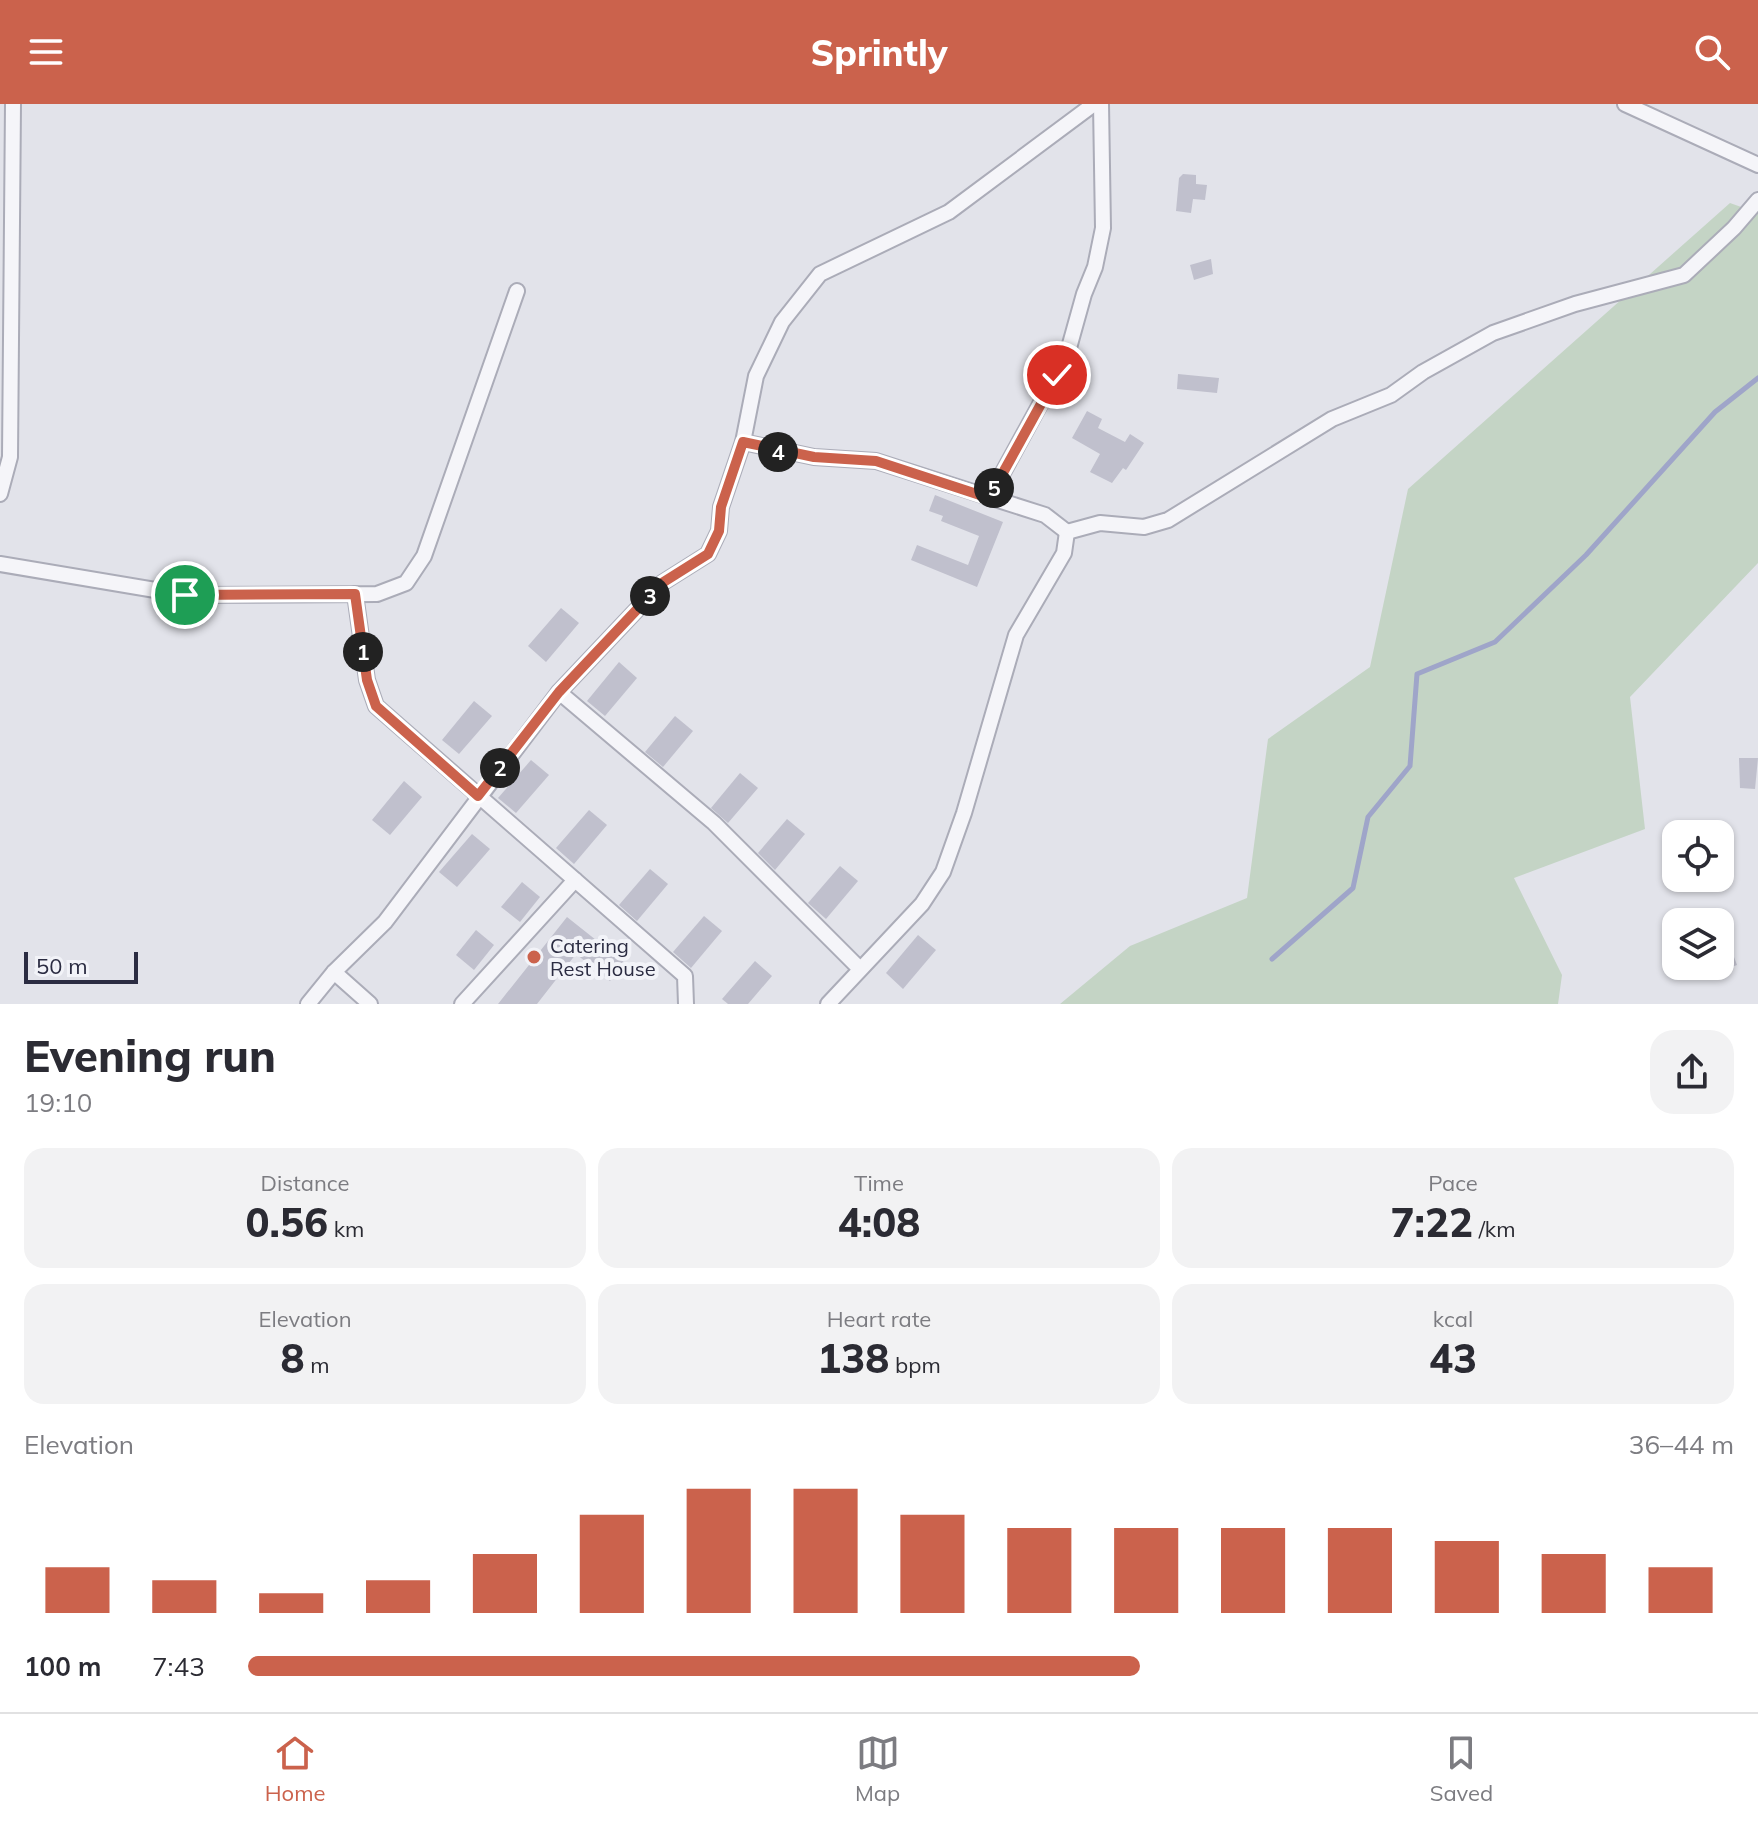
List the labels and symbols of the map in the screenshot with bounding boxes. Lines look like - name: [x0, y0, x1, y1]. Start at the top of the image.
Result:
- pin: [1023, 341, 1091, 409]
- pin: 4: [758, 432, 798, 472]
- pin: 5: [974, 468, 1014, 508]
- pin: [151, 561, 219, 629]
- pin: 3: [630, 576, 670, 616]
- pin: 1: [343, 632, 383, 672]
- pin: 2: [480, 748, 520, 788]
- place label: Catering Rest House: [550, 933, 656, 981]
- scale bar: [24, 948, 138, 984]
- marker: Catering Rest House: [525, 948, 543, 966]

